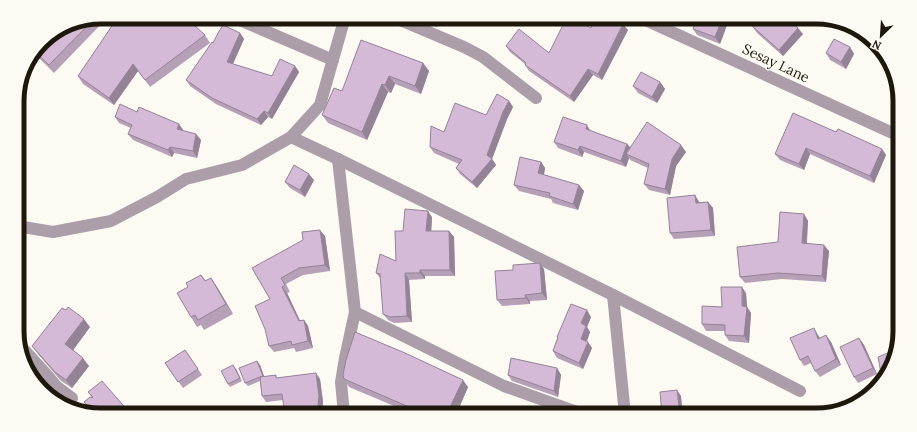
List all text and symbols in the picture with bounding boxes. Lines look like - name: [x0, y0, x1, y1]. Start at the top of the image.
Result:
- north arrow: [861, 16, 901, 56]
- text: N: [870, 37, 884, 53]
- street label: Sesay Lane: [740, 40, 813, 87]

